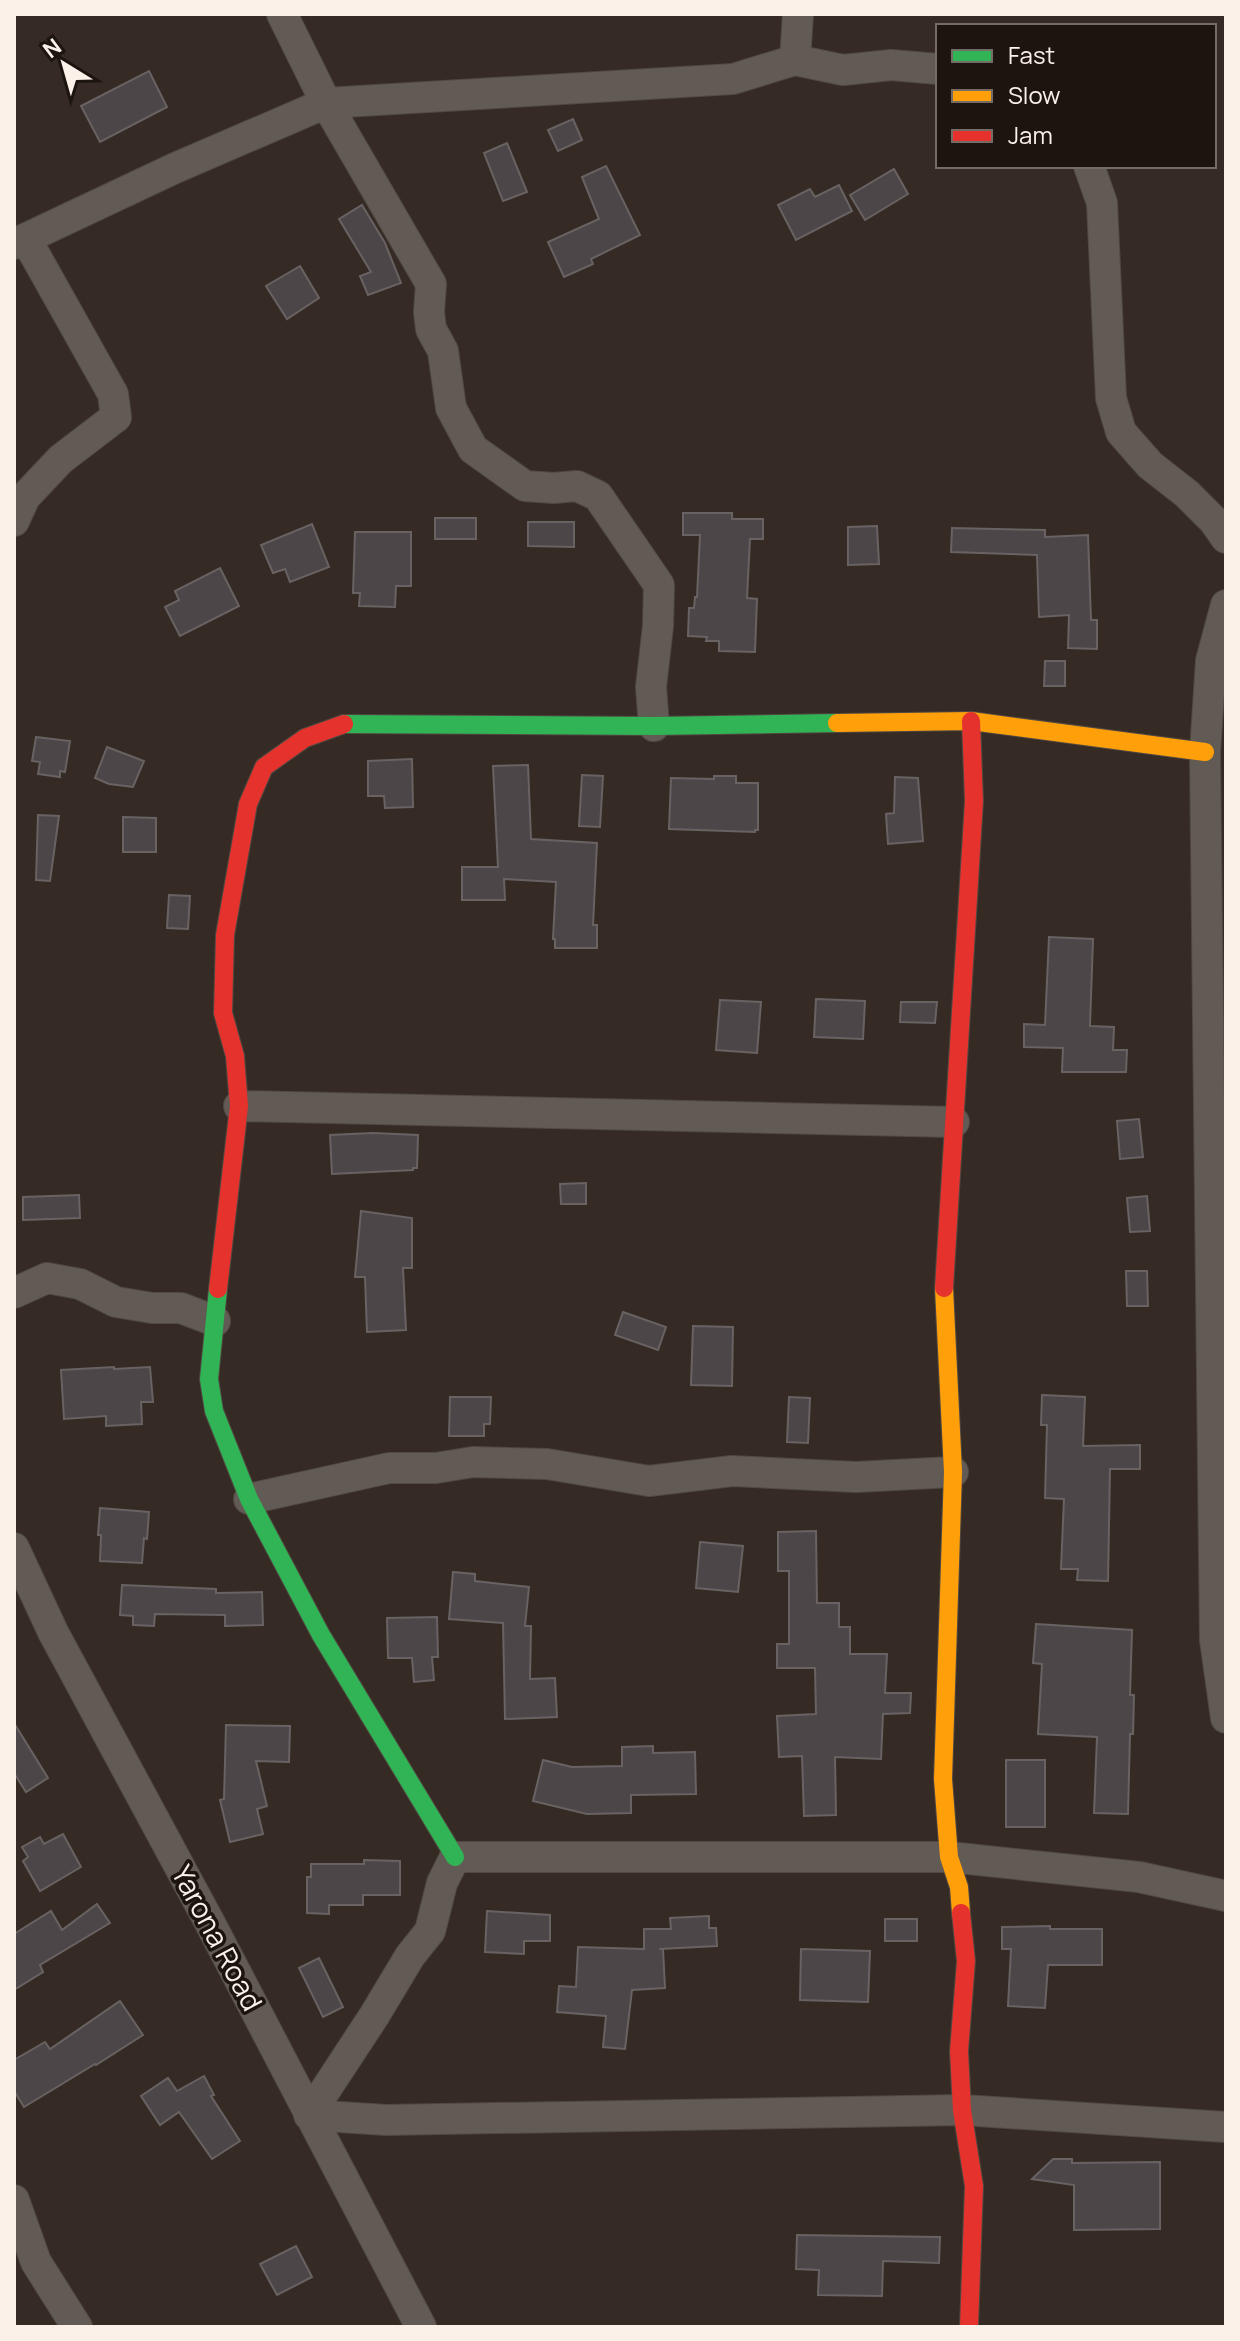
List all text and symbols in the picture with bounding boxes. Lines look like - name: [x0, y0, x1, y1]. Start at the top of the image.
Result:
- north arrow: [24, 24, 104, 104]
- legend: [936, 24, 1216, 168]
- text: N: [37, 31, 67, 65]
- text: Fast: [1008, 38, 1055, 71]
- text: Slow: [1008, 78, 1061, 111]
- text: Jam: [1008, 118, 1053, 151]
- street label: Yarona Road: [164, 1858, 272, 2017]

